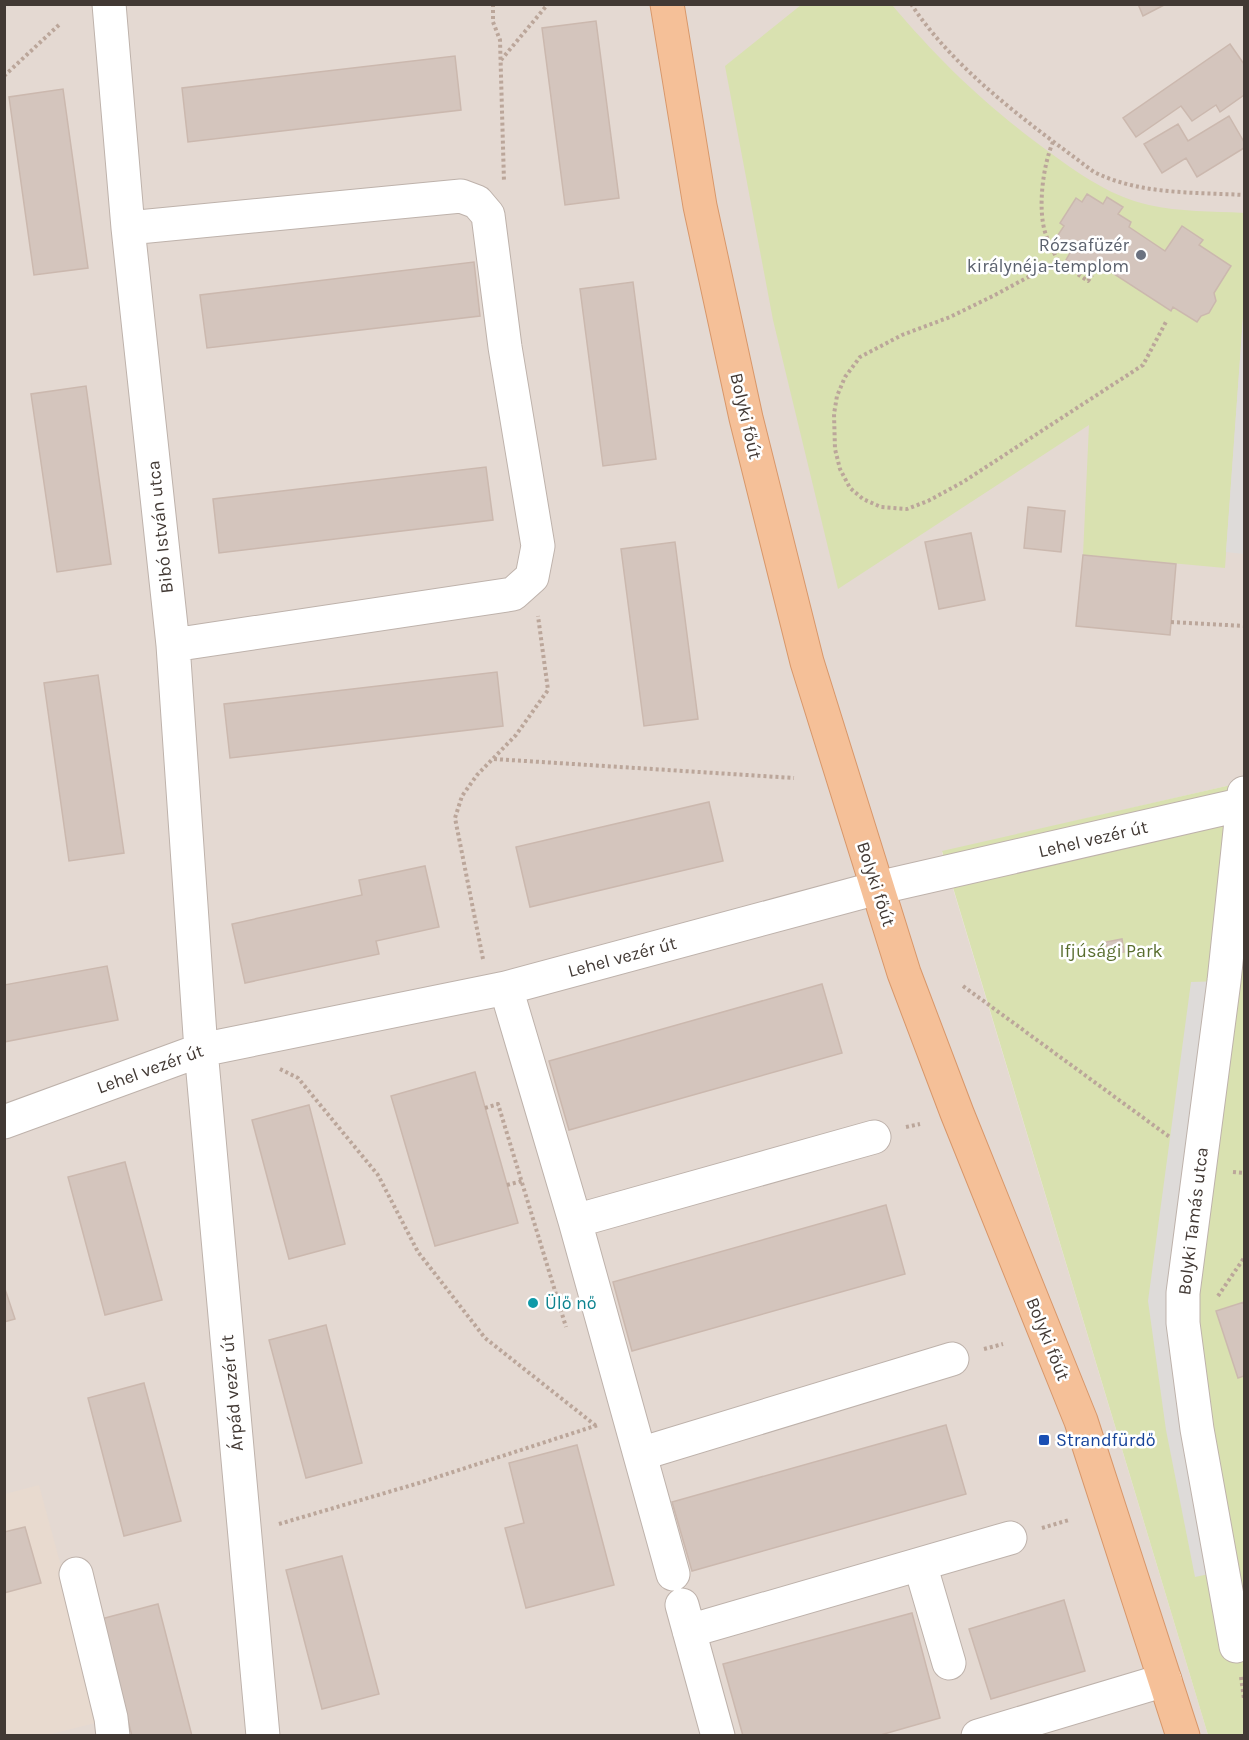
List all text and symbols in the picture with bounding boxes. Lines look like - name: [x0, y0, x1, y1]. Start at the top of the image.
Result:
- place label: Rózsafüzér királynéja-templom: [967, 234, 1129, 277]
- marker: Rózsafüzér királynéja-templom: [1134, 248, 1148, 262]
- street label: Bolyki főút: [725, 371, 767, 462]
- street label: Bibó István utca: [142, 459, 178, 595]
- street label: Lehel vezér út: [1036, 816, 1150, 862]
- street label: Bolyki főút: [852, 839, 900, 929]
- street label: Lehel vezér út: [565, 932, 679, 982]
- park label: Ifjúsági Park: [1059, 940, 1163, 962]
- street label: Lehel vezér út: [94, 1040, 206, 1098]
- street label: Bolyki Tamás utca: [1173, 1146, 1213, 1296]
- place label: Ülő nő: [545, 1292, 597, 1314]
- street label: Bolyki főút: [1021, 1294, 1075, 1384]
- marker: Ülő nő: [526, 1296, 540, 1310]
- street label: Árpád vezér út: [215, 1334, 248, 1452]
- place label: Strandfürdő: [1056, 1429, 1156, 1451]
- marker: Strandfürdő: [1037, 1433, 1051, 1447]

